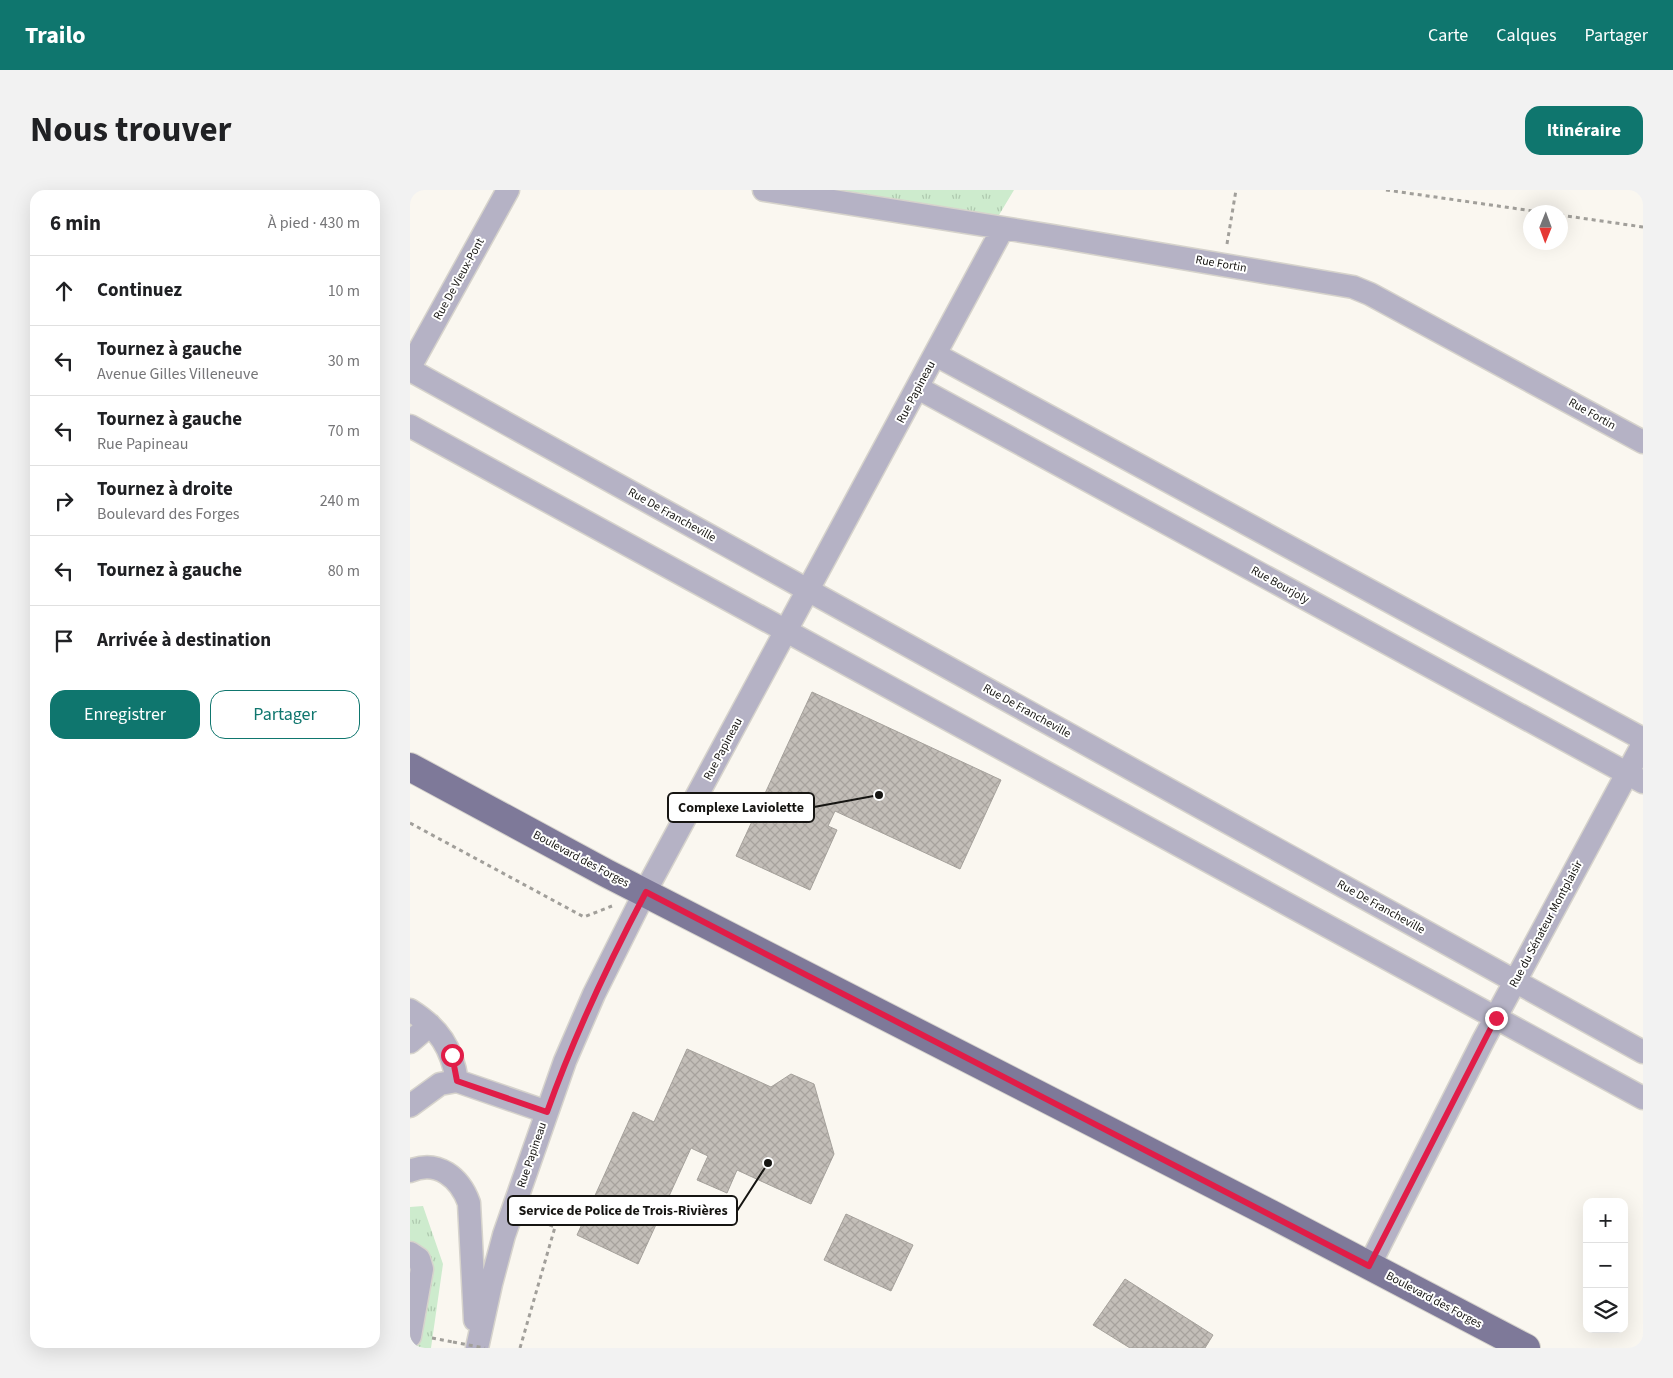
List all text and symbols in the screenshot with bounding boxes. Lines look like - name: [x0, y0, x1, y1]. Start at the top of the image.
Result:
- text: Trailo: [25, 18, 86, 53]
- text: Carte: [1428, 23, 1468, 48]
- text: Calques: [1496, 23, 1556, 48]
- text: Partager: [1584, 23, 1648, 48]
- text: Nous trouver: [30, 105, 231, 155]
- button: Itinéraire: [1525, 106, 1643, 155]
- north arrow: [1523, 205, 1568, 250]
- text: 6 min: [50, 208, 101, 238]
- text: À pied · 430 m: [268, 212, 360, 234]
- street label: Rue De Vieux-Pont: [429, 235, 489, 323]
- street label: Rue Fortin: [1194, 251, 1248, 277]
- icon: ahead: [50, 277, 78, 305]
- text: Continuez: [97, 277, 182, 304]
- text: 10 m: [328, 280, 360, 302]
- text: Tournez à gauche: [97, 336, 242, 363]
- icon: left: [50, 347, 78, 375]
- text: 30 m: [328, 350, 360, 372]
- street label: Rue Papineau: [892, 358, 940, 426]
- text: Avenue Gilles Villeneuve: [97, 363, 258, 385]
- street label: Rue Fortin: [1565, 394, 1619, 434]
- text: Tournez à gauche: [97, 406, 242, 433]
- icon: left: [50, 417, 78, 445]
- text: 70 m: [328, 420, 360, 442]
- text: Rue Papineau: [97, 433, 188, 455]
- text: Tournez à droite: [97, 476, 233, 503]
- street label: Rue De Francheville: [625, 484, 719, 546]
- icon: right: [50, 487, 78, 515]
- text: 240 m: [320, 490, 360, 512]
- text: Boulevard des Forges: [97, 503, 240, 525]
- icon: left: [50, 557, 78, 585]
- text: Tournez à gauche: [97, 557, 242, 584]
- text: 80 m: [328, 560, 360, 582]
- street label: Rue Bourjoly: [1248, 562, 1312, 608]
- icon: arrive: [50, 627, 78, 655]
- text: Arrivée à destination: [97, 627, 271, 654]
- street label: Rue De Francheville: [980, 680, 1074, 742]
- button: Enregistrer: [50, 690, 200, 739]
- button: Partager: [210, 690, 360, 739]
- street label: Rue Papineau: [699, 715, 747, 783]
- callout: Complexe Laviolette: [668, 793, 814, 822]
- text: Complexe Laviolette: [678, 798, 804, 818]
- street label: Boulevard des Forges: [530, 826, 632, 892]
- street label: Rue du Sénateur Montplaisir: [1505, 857, 1587, 991]
- street label: Rue De Francheville: [1334, 876, 1428, 938]
- route end: [1485, 1007, 1508, 1030]
- route start: [441, 1044, 464, 1067]
- street label: Rue Papineau: [513, 1120, 551, 1190]
- callout: Service de Police de Trois-Rivières: [508, 1196, 737, 1225]
- map controls: [1583, 1198, 1628, 1333]
- button: +: [1583, 1198, 1628, 1243]
- text: Service de Police de Trois-Rivières: [518, 1201, 728, 1221]
- button: −: [1583, 1243, 1628, 1288]
- street label: Boulevard des Forges: [1383, 1267, 1485, 1333]
- button: layers: [1583, 1288, 1628, 1333]

